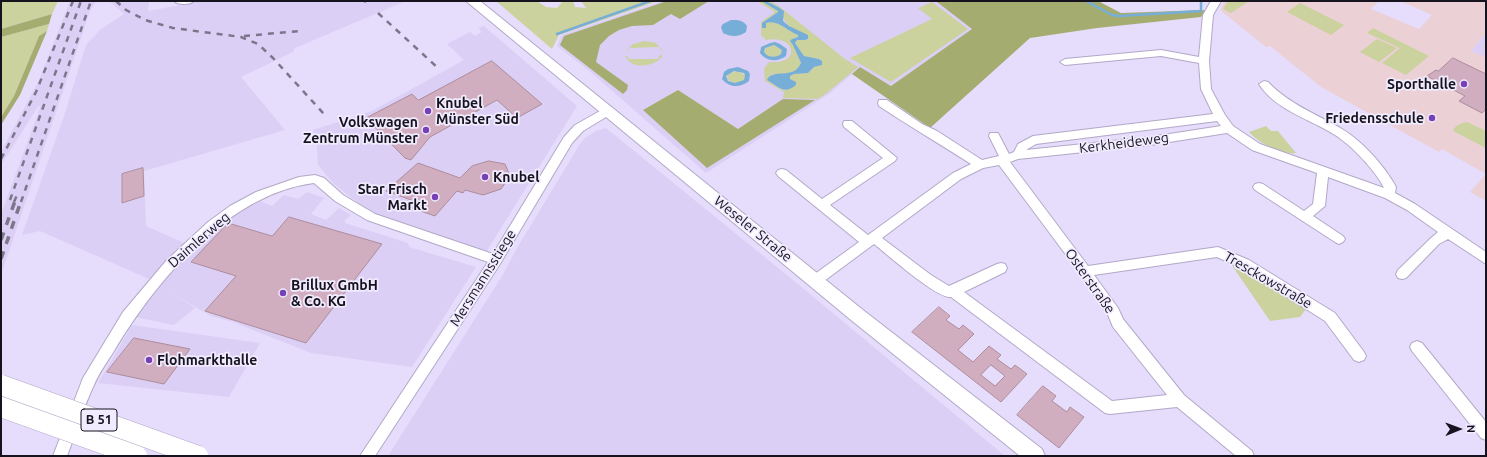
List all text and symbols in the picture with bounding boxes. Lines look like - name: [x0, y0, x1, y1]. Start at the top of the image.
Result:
- place label: Sporthalle: [1387, 76, 1456, 92]
- marker: Sporthalle: [1459, 79, 1469, 89]
- place label: Knubel Münster Süd: [436, 95, 519, 128]
- marker: Knubel Münster Süd: [423, 106, 433, 116]
- place label: Friedensschule: [1325, 110, 1424, 126]
- marker: Friedensschule: [1427, 113, 1437, 123]
- place label: Volkswagen Zentrum Münster: [303, 114, 418, 146]
- marker: Volkswagen Zentrum Münster: [421, 125, 431, 135]
- street label: Kerkheideweg: [1078, 129, 1170, 157]
- place label: Knubel: [493, 169, 539, 185]
- marker: Knubel: [480, 172, 490, 182]
- place label: Star Frisch Markt: [358, 181, 427, 214]
- marker: Star Frisch Markt: [430, 192, 440, 202]
- street label: Weseler Straße: [711, 192, 795, 266]
- street label: Daimlerweg: [165, 209, 233, 271]
- street label: Mersmannsstiege: [446, 226, 520, 330]
- street label: Osterstraße: [1061, 245, 1119, 317]
- street label: Tresckowstraße: [1221, 248, 1315, 312]
- place label: Brillux GmbH & Co. KG: [291, 277, 378, 310]
- marker: Brillux GmbH & Co. KG: [278, 288, 288, 298]
- place label: Flohmarkthalle: [157, 352, 257, 368]
- marker: Flohmarkthalle: [144, 355, 154, 365]
- road number: B 51: [81, 409, 117, 431]
- north arrow: [1439, 409, 1479, 449]
- text: N: [1465, 425, 1477, 433]

